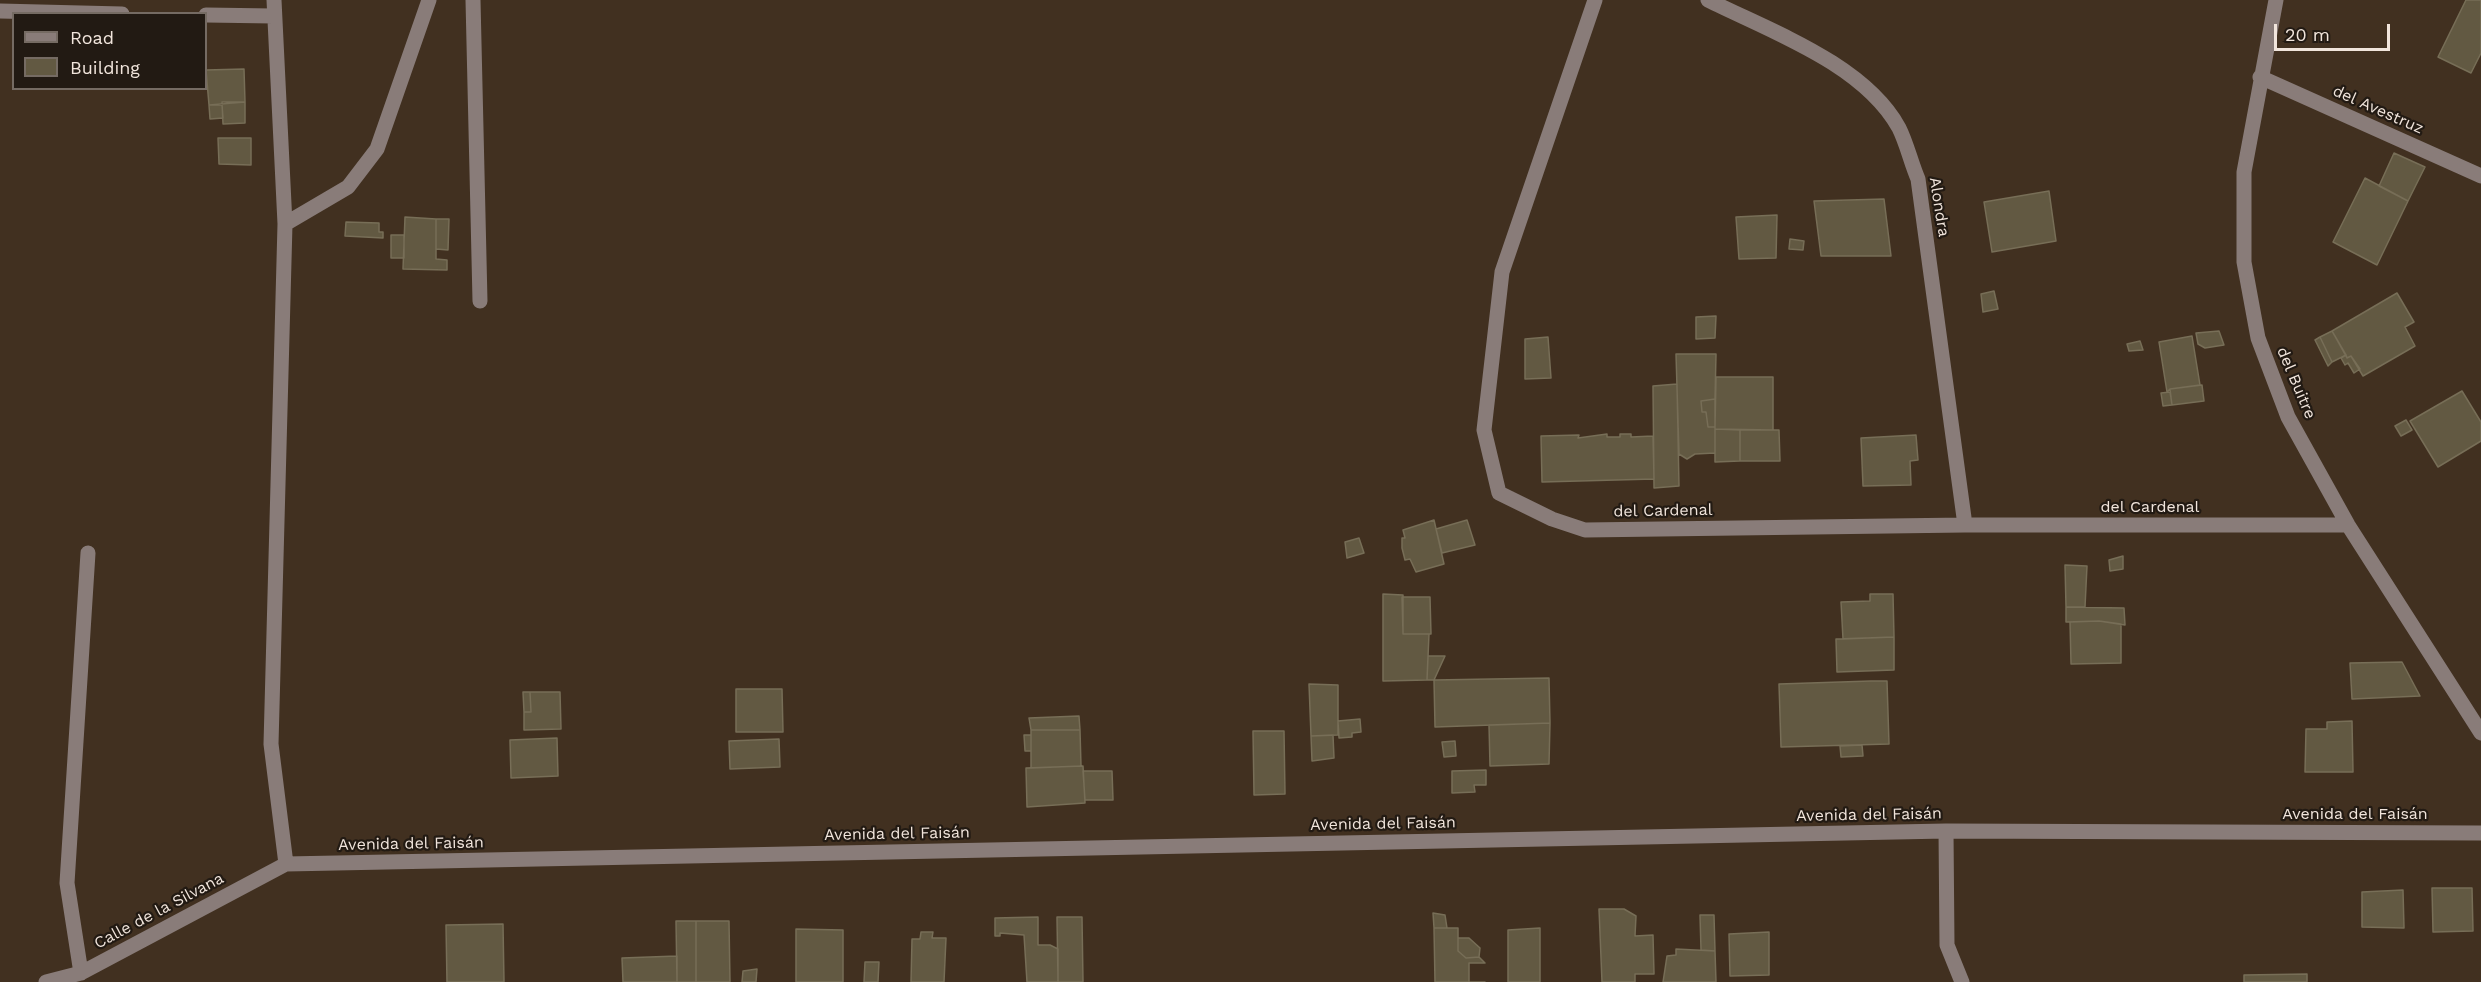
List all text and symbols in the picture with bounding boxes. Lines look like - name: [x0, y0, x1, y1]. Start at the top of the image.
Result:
- legend: [12, 12, 207, 90]
- scale bar: [2277, 12, 2392, 50]
- text: 20 m: [2285, 24, 2330, 45]
- text: Road: [70, 27, 114, 48]
- text: Building: [70, 57, 140, 78]
- street label: del Avestruz: [2330, 81, 2426, 139]
- street label: Alondra: [1925, 176, 1953, 238]
- street label: del Buitre: [2272, 344, 2320, 422]
- street label: del Cardenal: [2100, 497, 2200, 517]
- street label: del Cardenal: [1613, 501, 1713, 521]
- street label: Avenida del Faisán: [1796, 804, 1942, 826]
- street label: Avenida del Faisán: [2282, 804, 2428, 824]
- street label: Avenida del Faisán: [1310, 813, 1456, 835]
- street label: Avenida del Faisán: [824, 823, 970, 845]
- street label: Avenida del Faisán: [338, 833, 484, 855]
- street label: Calle de la Silvana: [91, 869, 227, 953]

